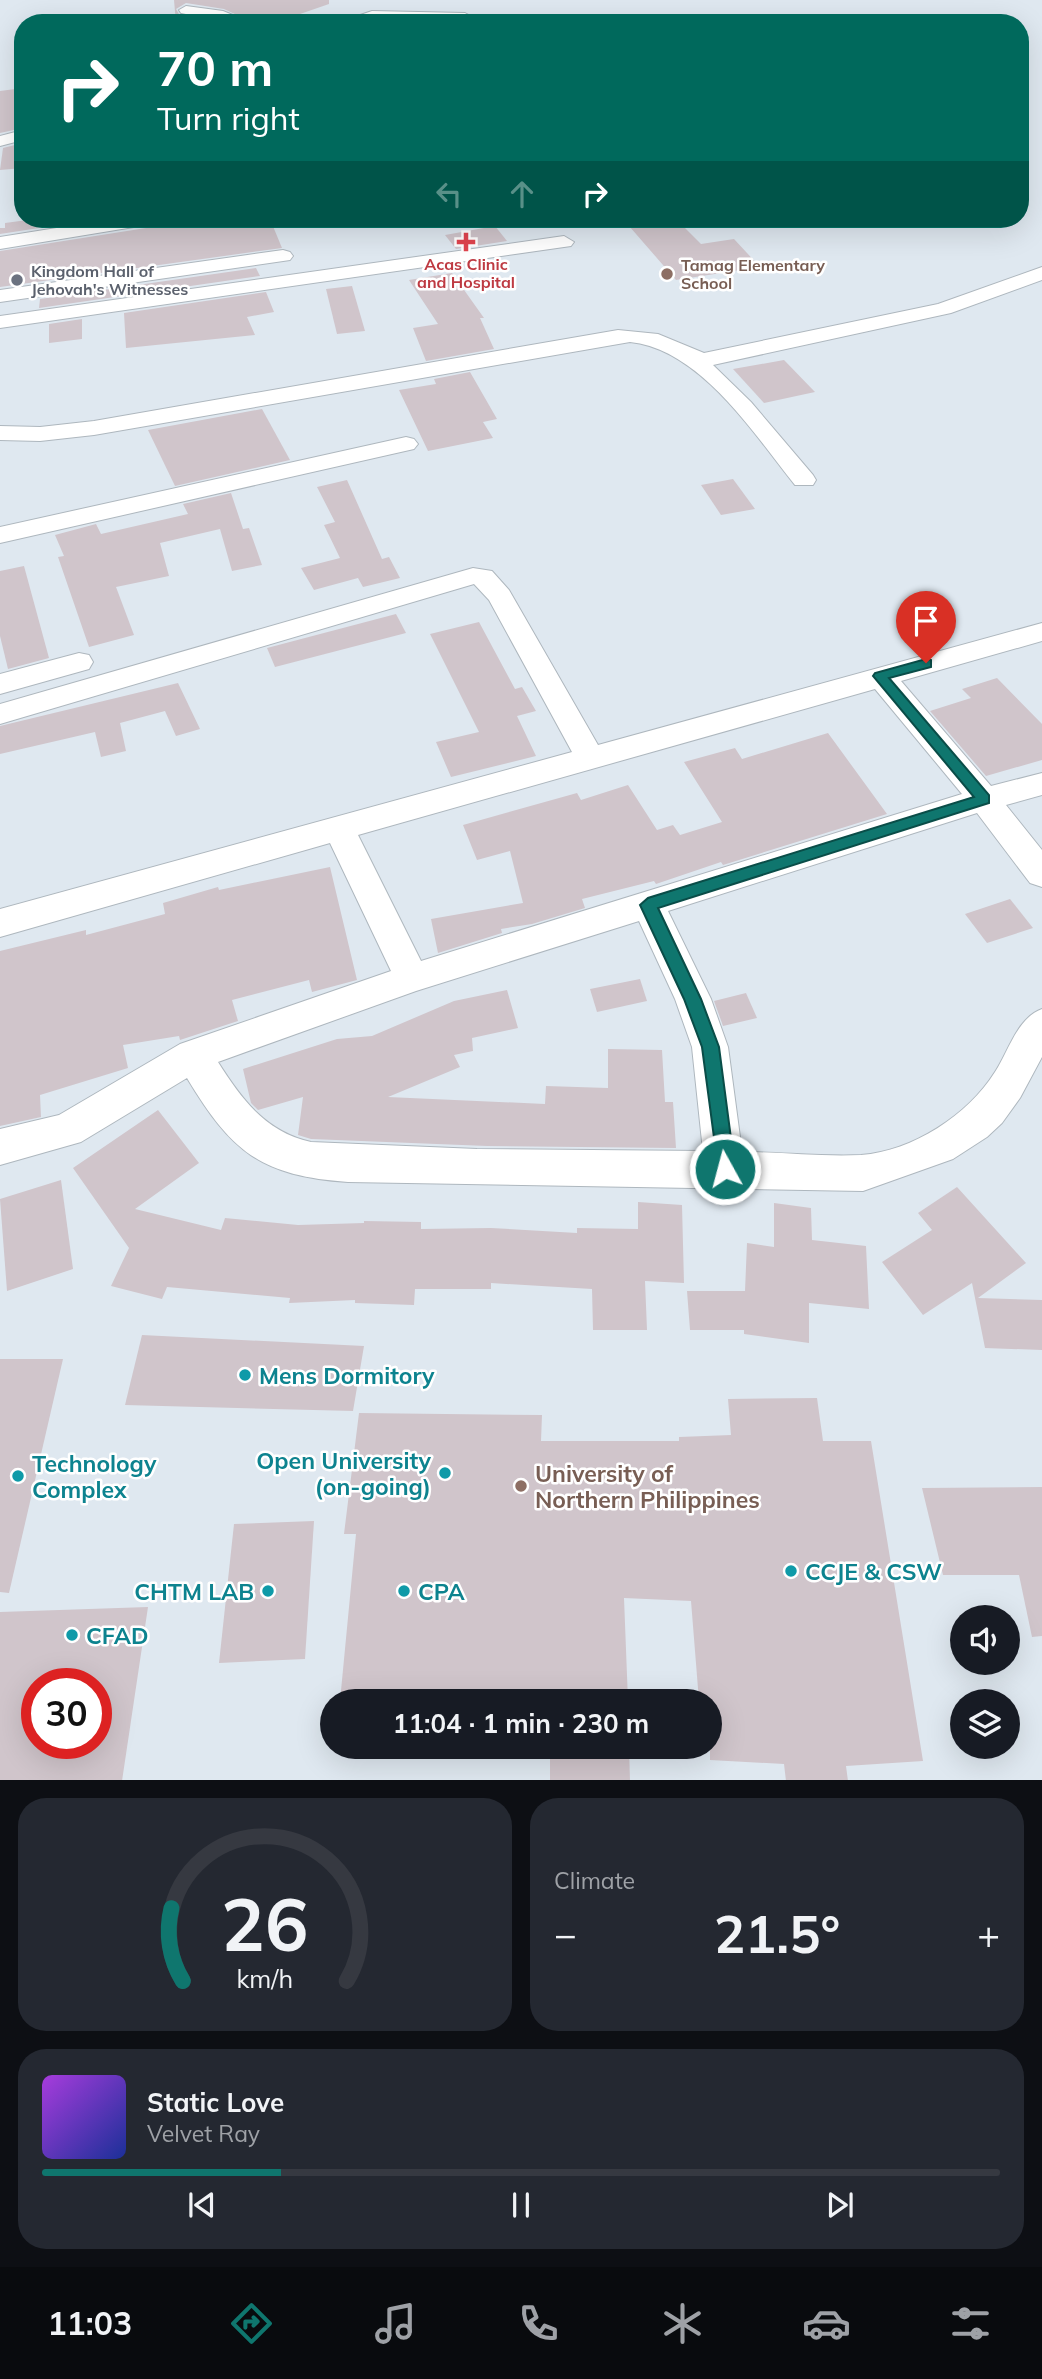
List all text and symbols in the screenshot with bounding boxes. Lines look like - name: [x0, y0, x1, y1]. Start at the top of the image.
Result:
- text: 70 m: [157, 37, 273, 98]
- icon: right: [42, 42, 133, 133]
- text: Turn right: [157, 98, 300, 138]
- icon: left: [430, 175, 468, 213]
- icon: ahead: [503, 175, 541, 213]
- icon: right: [576, 175, 614, 213]
- marker: Acas Clinic and Hospital: [456, 232, 476, 252]
- place label: Acas Clinic and Hospital: [417, 254, 515, 292]
- place label: Tamag Elementary School: [681, 255, 825, 293]
- place label: Kingdom Hall of Jehovah's Witnesses: [31, 261, 188, 299]
- marker: Tamag Elementary School: [659, 266, 675, 282]
- marker: Kingdom Hall of Jehovah's Witnesses: [9, 272, 25, 288]
- pin: [896, 591, 956, 663]
- icon: arrive: [907, 602, 945, 640]
- position arrow: [688, 1132, 762, 1206]
- place label: Mens Dormitory: [259, 1361, 435, 1390]
- marker: Mens Dormitory: [237, 1367, 253, 1383]
- place label: Open University (on-going): [256, 1446, 431, 1501]
- place label: Technology Complex: [32, 1449, 157, 1504]
- place label: University of Northern Philippines: [535, 1459, 760, 1514]
- marker: Open University (on-going): [437, 1465, 453, 1481]
- marker: Technology Complex: [10, 1468, 26, 1484]
- marker: University of Northern Philippines: [513, 1478, 529, 1494]
- place label: CCJE & CSW: [805, 1557, 942, 1586]
- marker: CCJE & CSW: [783, 1563, 799, 1579]
- place label: CHTM LAB: [134, 1577, 254, 1606]
- place label: CPA: [418, 1577, 465, 1606]
- marker: CHTM LAB: [260, 1583, 276, 1599]
- marker: CPA: [396, 1583, 412, 1599]
- map controls: [950, 1605, 1020, 1759]
- button: sound: [950, 1605, 1020, 1675]
- place label: CFAD: [86, 1621, 148, 1650]
- marker: CFAD: [64, 1627, 80, 1643]
- speed limit sign: 30: [21, 1668, 112, 1759]
- button: layers: [950, 1689, 1020, 1759]
- text: 11:04 · 1 min · 230 m: [393, 1707, 649, 1740]
- text: Climate: [554, 1866, 635, 1895]
- text: 26: [221, 1878, 309, 1969]
- text: 21.5°: [714, 1901, 840, 1966]
- text: −: [554, 1910, 577, 1958]
- text: +: [977, 1910, 1000, 1958]
- text: km/h: [237, 1962, 293, 1993]
- text: Static Love: [147, 2086, 284, 2119]
- text: Velvet Ray: [147, 2119, 260, 2148]
- icon: previous: [183, 2186, 221, 2224]
- icon: pause: [502, 2186, 540, 2224]
- icon: next: [821, 2186, 859, 2224]
- icon: directions: [227, 2299, 276, 2348]
- icon: music: [371, 2299, 420, 2348]
- icon: phone: [514, 2299, 563, 2348]
- icon: climate: [658, 2299, 707, 2348]
- icon: car: [802, 2299, 851, 2348]
- icon: filters: [946, 2299, 995, 2348]
- text: 11:03: [47, 2303, 132, 2343]

